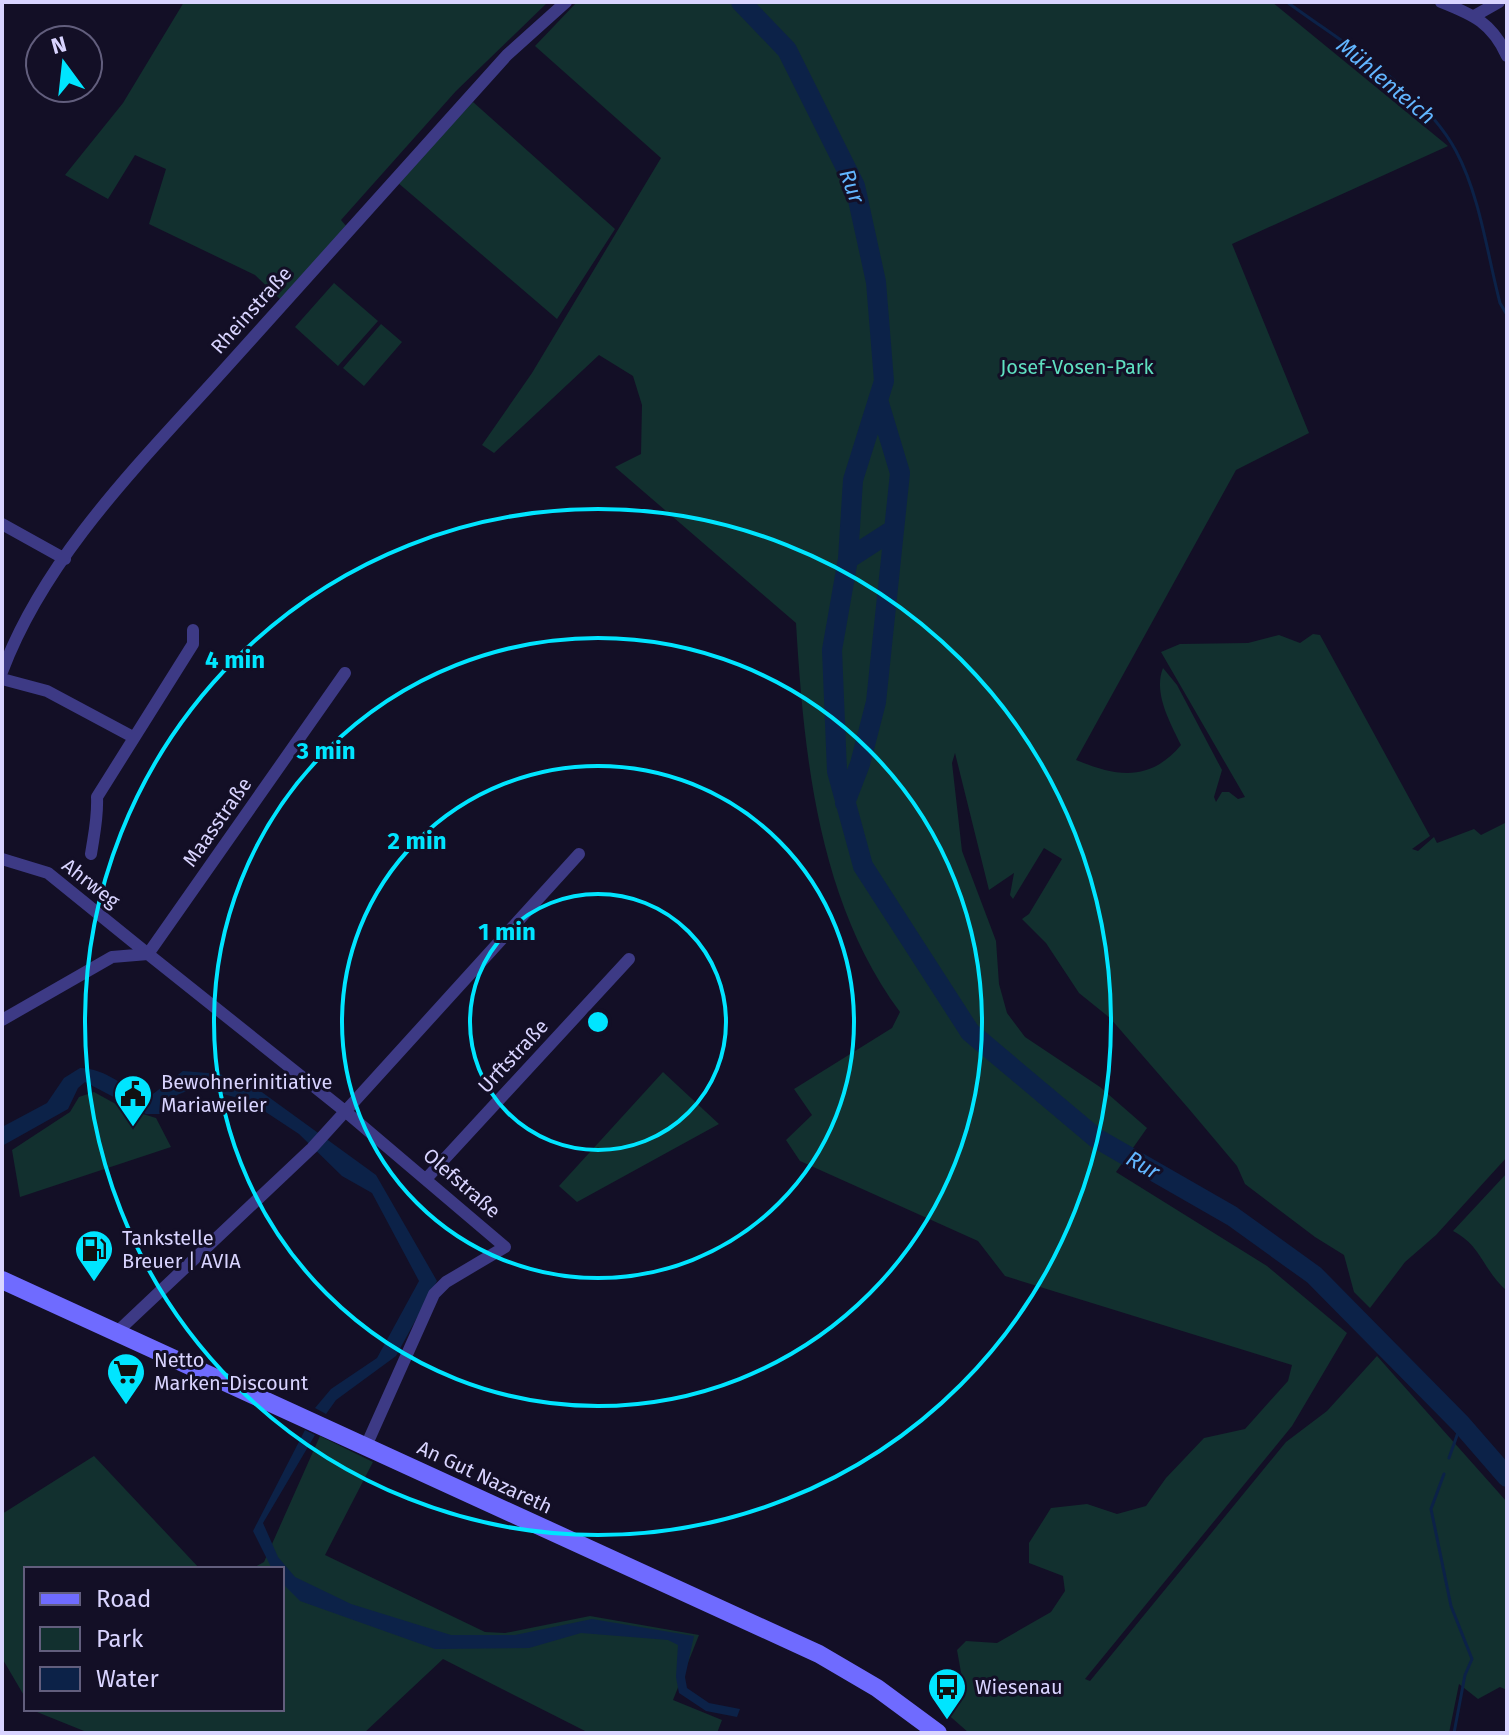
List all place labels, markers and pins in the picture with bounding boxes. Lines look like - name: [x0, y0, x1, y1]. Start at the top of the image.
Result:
- centre of rings: [584, 1008, 612, 1036]
- place label: Bewohnerinitiative Mariaweiler: [161, 1070, 332, 1117]
- public building icon: Bewohnerinitiative Mariaweiler: [112, 1073, 154, 1128]
- place label: Tankstelle Breuer | AVIA: [122, 1226, 241, 1273]
- fuel station icon: Tankstelle Breuer | AVIA: [73, 1228, 115, 1283]
- place label: Netto Marken-Discount: [154, 1348, 309, 1395]
- supermarket icon: Netto Marken-Discount: [105, 1351, 147, 1406]
- bus stop icon: Wiesenau: [926, 1666, 968, 1721]
- place label: Wiesenau: [975, 1675, 1063, 1699]

